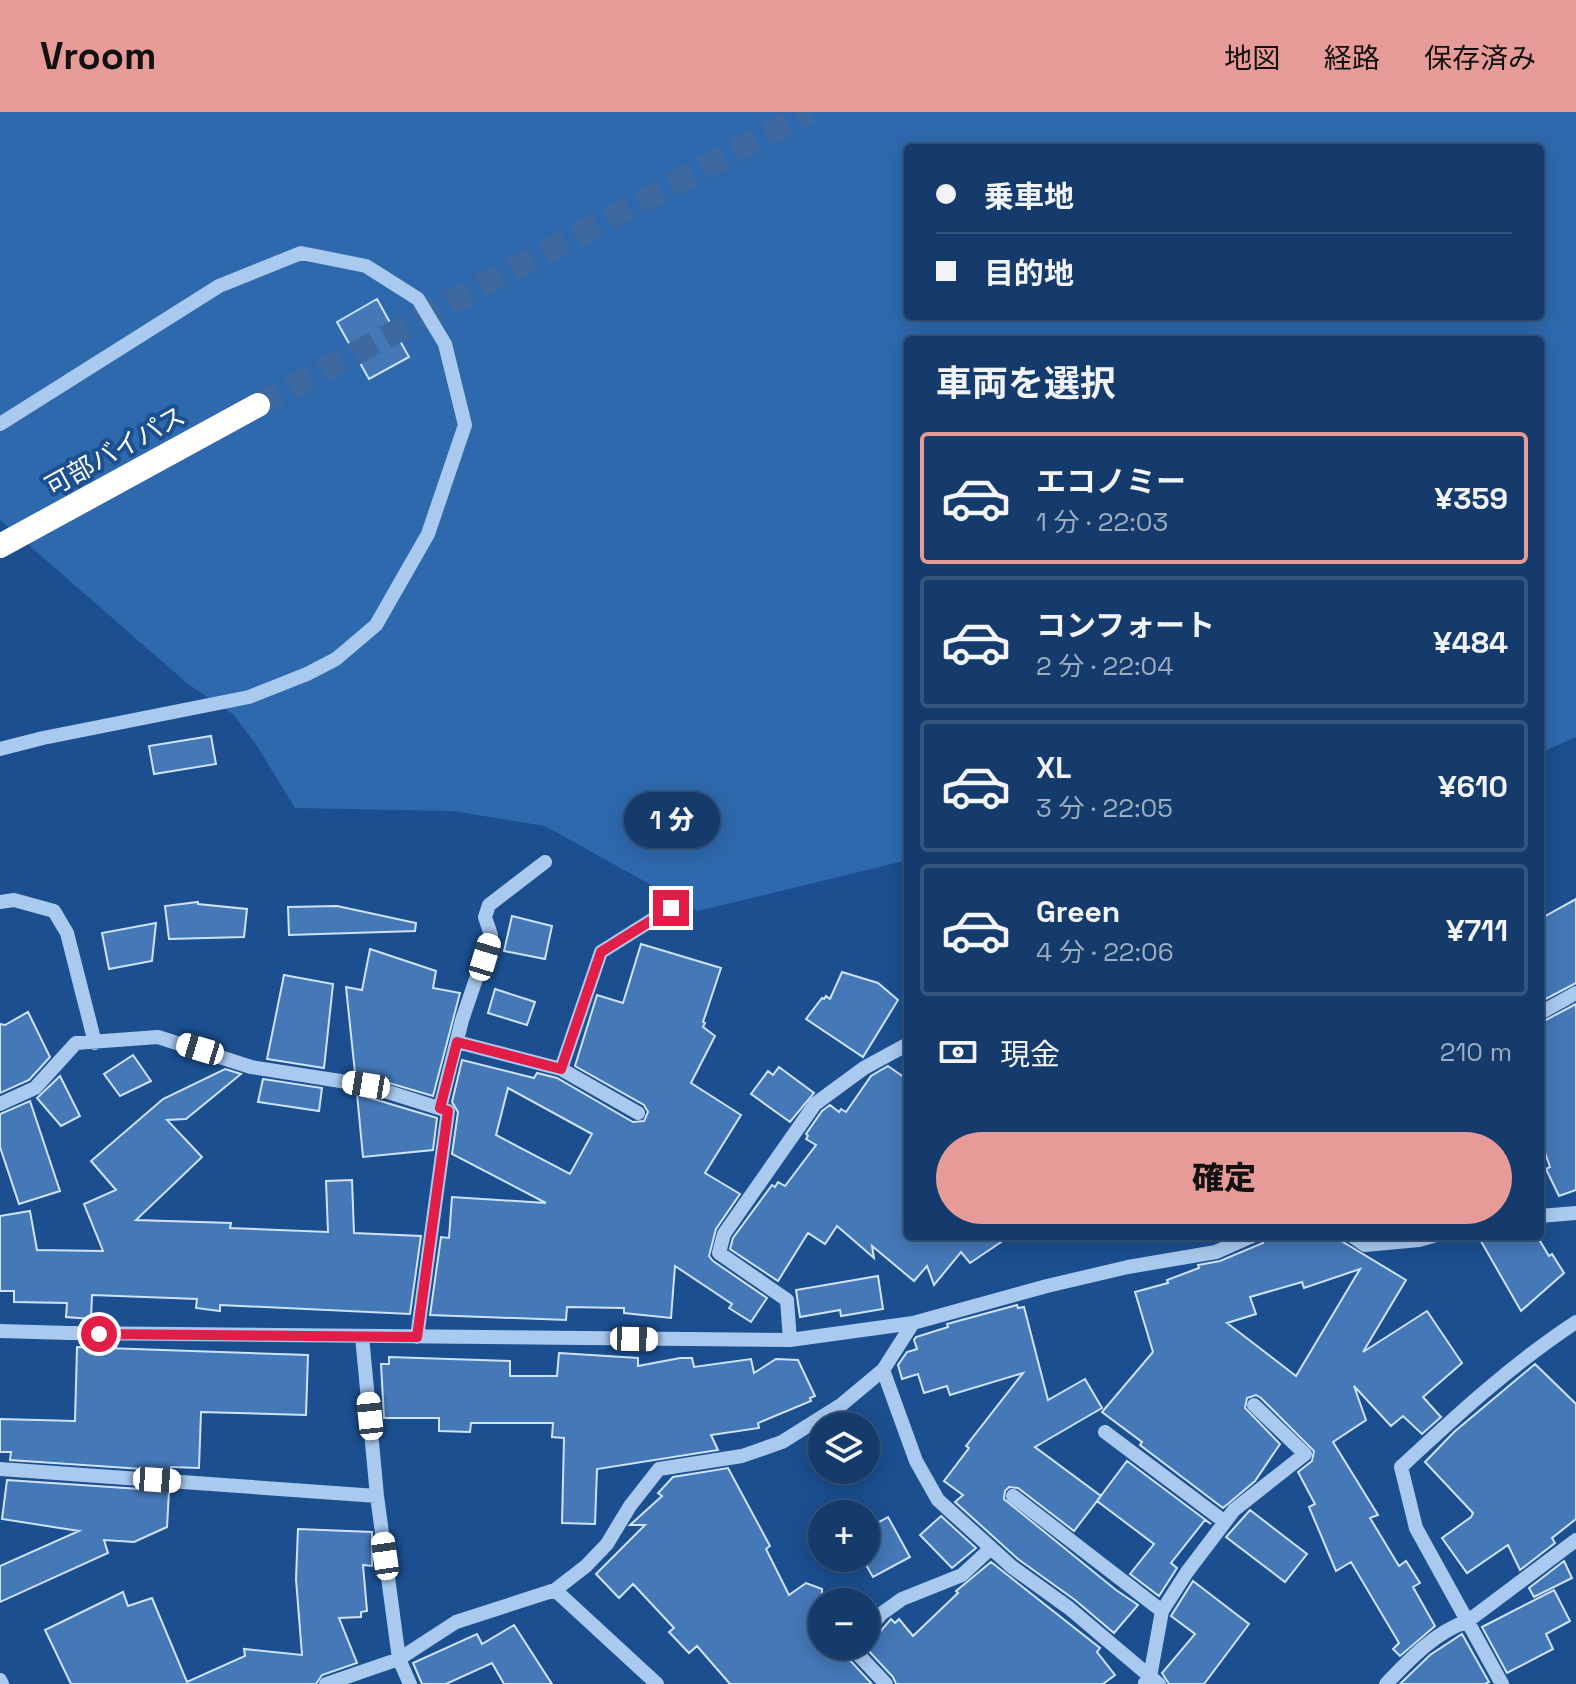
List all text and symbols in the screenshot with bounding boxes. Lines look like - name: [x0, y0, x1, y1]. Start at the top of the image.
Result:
- text: Vroom: [40, 32, 157, 80]
- text: 地図: [1224, 40, 1280, 76]
- text: 経路: [1324, 40, 1380, 76]
- text: 保存済み: [1424, 40, 1536, 76]
- text: 乗車地: [984, 177, 1074, 216]
- text: 目的地: [984, 254, 1074, 293]
- text: 車両を選択: [936, 361, 1116, 407]
- street label: 可部バイパス: [39, 398, 191, 504]
- icon: car: [940, 462, 1012, 534]
- text: エコノミー: [1036, 462, 1186, 501]
- text: ¥359: [1435, 479, 1508, 518]
- text: 1 分 · 22:03: [1036, 505, 1168, 539]
- icon: car: [940, 606, 1012, 678]
- text: コンフォート: [1036, 606, 1215, 645]
- text: ¥484: [1433, 623, 1508, 662]
- text: 2 分 · 22:04: [1036, 649, 1173, 683]
- text: XL: [1036, 748, 1072, 787]
- icon: car: [940, 750, 1012, 822]
- text: ¥610: [1438, 767, 1508, 806]
- text: 3 分 · 22:05: [1036, 791, 1173, 825]
- callout: 1 分: [623, 792, 719, 848]
- text: 1 分: [650, 803, 694, 837]
- route end: [653, 890, 689, 926]
- text: Green: [1036, 892, 1120, 931]
- icon: car: [940, 894, 1012, 966]
- text: ¥711: [1446, 911, 1508, 950]
- car: [467, 931, 503, 983]
- text: 4 分 · 22:06: [1036, 935, 1174, 969]
- icon: cash: [936, 1030, 980, 1074]
- car: [174, 1031, 226, 1067]
- text: 現金: [1000, 1035, 1060, 1074]
- text: 210 m: [1440, 1035, 1512, 1069]
- car: [340, 1069, 392, 1101]
- button: 確定: [936, 1132, 1512, 1224]
- route start: [81, 1316, 117, 1352]
- car: [610, 1327, 658, 1351]
- car: [356, 1391, 384, 1441]
- map controls: [808, 1412, 880, 1660]
- button: layers: [808, 1412, 880, 1484]
- car: [132, 1466, 182, 1494]
- button: +: [808, 1500, 880, 1572]
- car: [370, 1531, 400, 1581]
- button: −: [808, 1588, 880, 1660]

